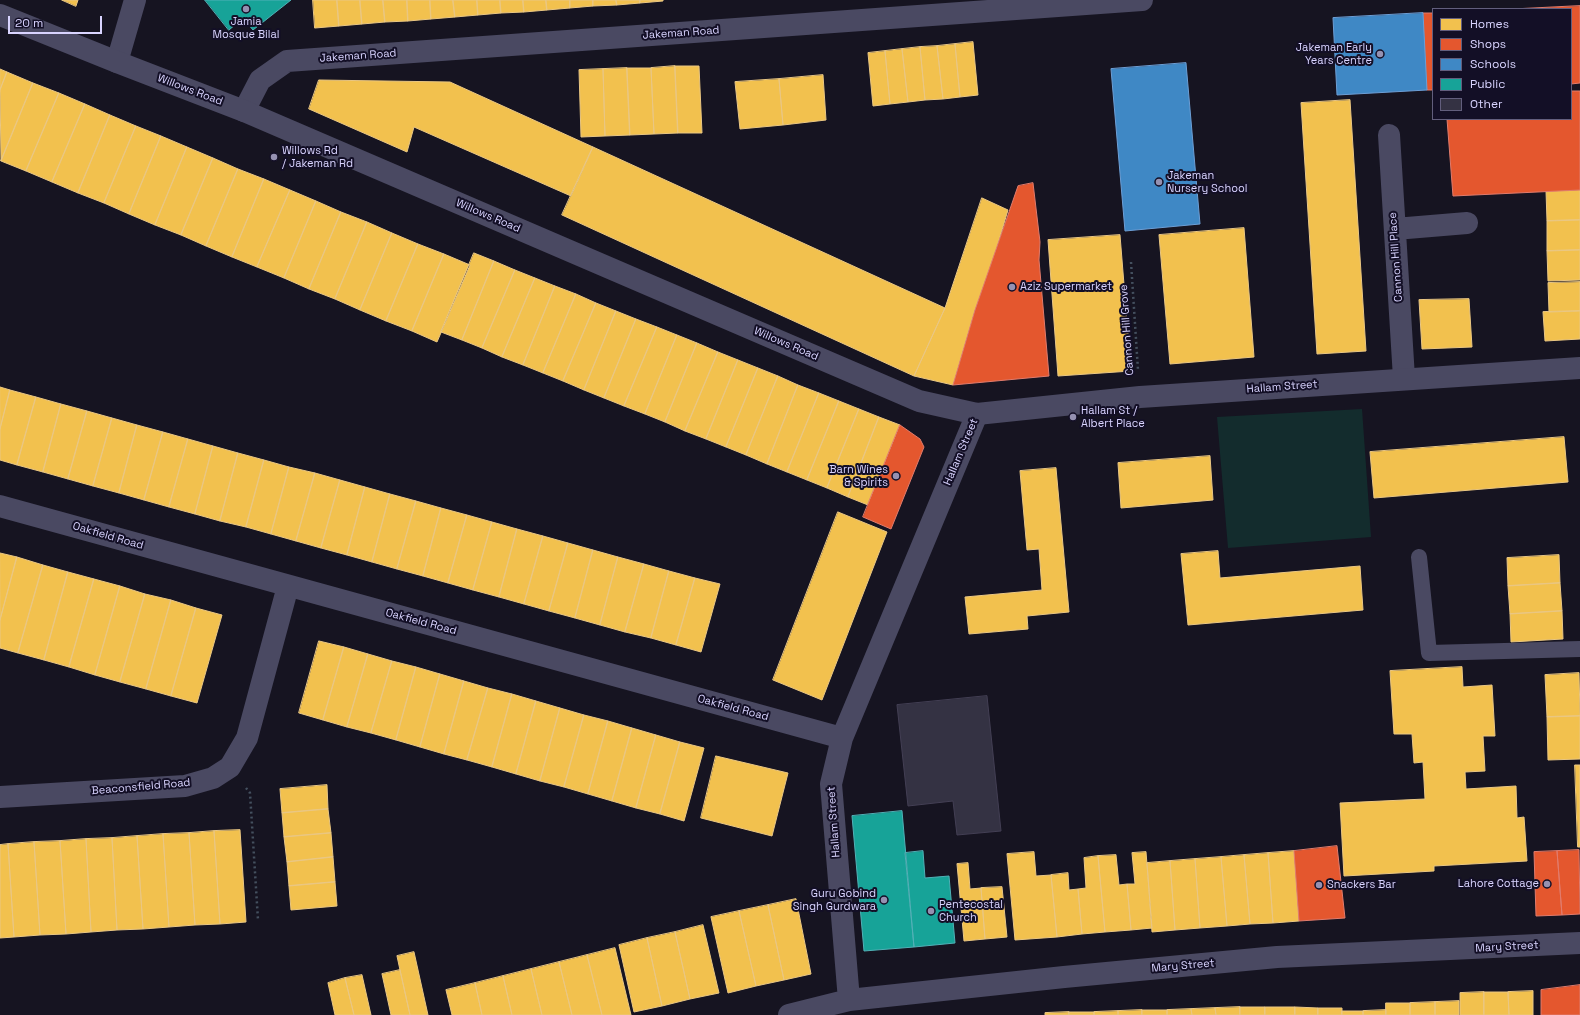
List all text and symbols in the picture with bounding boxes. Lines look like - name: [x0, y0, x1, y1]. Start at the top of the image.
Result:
- marker: Jamia Mosque Bilal: [241, 4, 251, 14]
- scale bar: [10, 8, 104, 34]
- legend: [1432, 8, 1572, 120]
- text: 20 m: [15, 15, 43, 31]
- place label: Jamia Mosque Bilal: [213, 15, 279, 41]
- text: Homes: [1470, 16, 1509, 32]
- street label: Jakeman Road: [642, 24, 720, 42]
- text: Shops: [1470, 36, 1506, 52]
- place label: Jakeman Early Years Centre: [1296, 41, 1372, 67]
- street label: Jakeman Road: [319, 47, 397, 65]
- marker: Jakeman Early Years Centre: [1375, 49, 1385, 59]
- text: Schools: [1470, 56, 1516, 72]
- street label: Willows Road: [156, 72, 224, 108]
- text: Public: [1470, 76, 1505, 92]
- text: Other: [1470, 96, 1503, 112]
- place label: Willows Rd / Jakeman Rd: [282, 144, 353, 170]
- marker: Willows Rd / Jakeman Rd: [269, 152, 279, 162]
- place label: Jakeman Nursery School: [1167, 169, 1247, 195]
- marker: Jakeman Nursery School: [1154, 177, 1164, 187]
- street label: Willows Road: [454, 196, 522, 236]
- street label: Cannon Hill Place: [1386, 212, 1406, 302]
- place label: Aziz Supermarket: [1020, 280, 1112, 294]
- marker: Aziz Supermarket: [1007, 282, 1017, 292]
- street label: Cannon Hill Grove: [1117, 284, 1137, 376]
- street label: Willows Road: [752, 324, 820, 364]
- street label: Hallam Street: [1246, 378, 1318, 396]
- place label: Hallam St / Albert Place: [1081, 404, 1145, 430]
- marker: Hallam St / Albert Place: [1068, 412, 1078, 422]
- street label: Hallam Street: [941, 417, 981, 487]
- place label: Barn Wines & Spirits: [829, 463, 888, 489]
- marker: Barn Wines & Spirits: [891, 471, 901, 481]
- street label: Oakfield Road: [71, 520, 145, 552]
- street label: Oakfield Road: [384, 606, 458, 638]
- street label: Oakfield Road: [696, 692, 770, 724]
- street label: Beaconsfield Road: [91, 776, 191, 798]
- street label: Hallam Street: [825, 786, 843, 858]
- place label: Lahore Cottage: [1458, 877, 1539, 891]
- place label: Snackers Bar: [1327, 878, 1396, 892]
- marker: Lahore Cottage: [1542, 879, 1552, 889]
- marker: Snackers Bar: [1314, 880, 1324, 890]
- place label: Guru Gobind Singh Gurdwara: [793, 887, 876, 913]
- marker: Guru Gobind Singh Gurdwara: [879, 895, 889, 905]
- place label: Pentecostal Church: [939, 898, 1003, 924]
- marker: Pentecostal Church: [926, 906, 936, 916]
- street label: Mary Street: [1475, 939, 1539, 955]
- street label: Mary Street: [1151, 957, 1215, 975]

